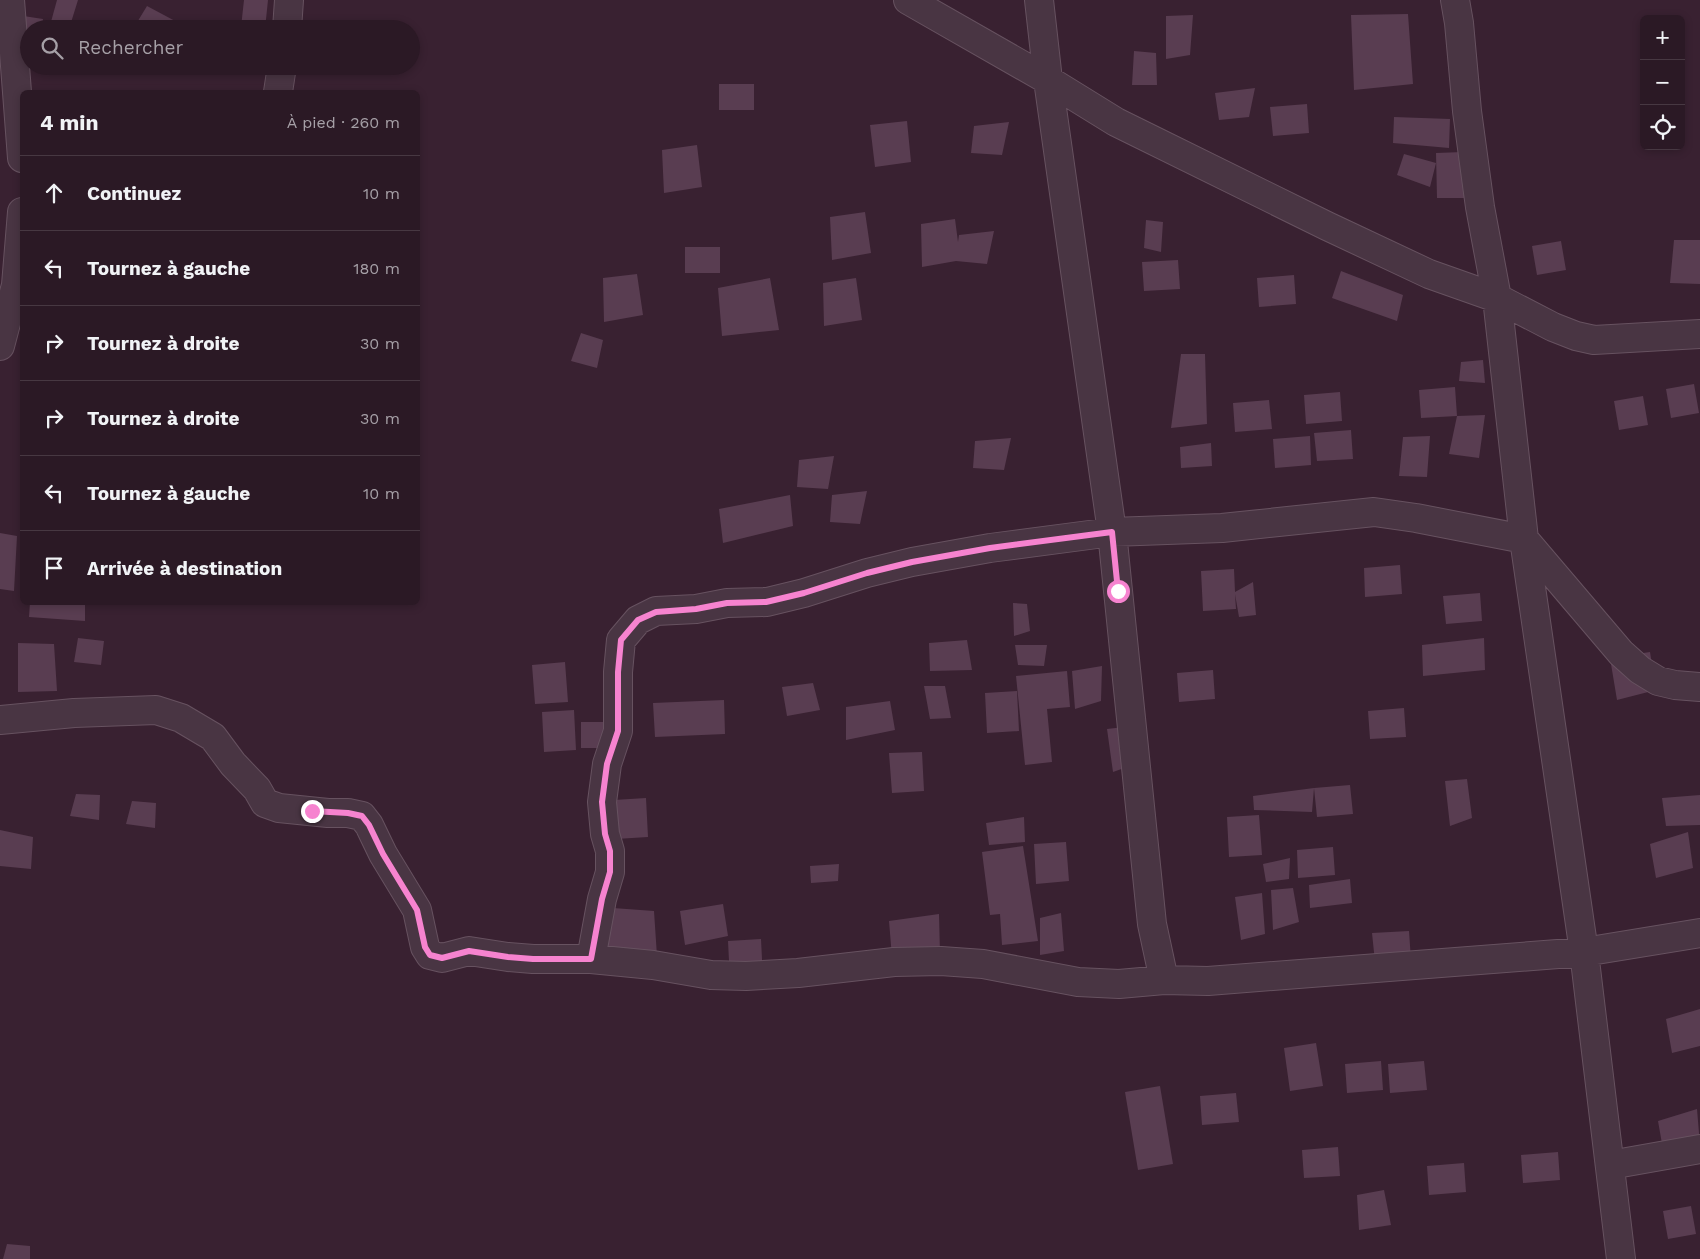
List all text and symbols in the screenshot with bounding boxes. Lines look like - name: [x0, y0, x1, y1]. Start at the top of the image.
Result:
- map controls: [1640, 15, 1685, 150]
- button: +: [1640, 15, 1685, 60]
- search box: [20, 20, 420, 75]
- icon: search: [38, 34, 66, 62]
- text: Rechercher: [78, 36, 183, 59]
- button: −: [1640, 60, 1685, 105]
- button: locate: [1640, 105, 1685, 150]
- text: 4 min: [40, 110, 98, 135]
- text: À pied · 260 m: [287, 113, 400, 132]
- icon: ahead: [40, 179, 68, 207]
- text: Continuez: [87, 182, 181, 205]
- text: 10 m: [363, 184, 400, 203]
- icon: left: [40, 254, 68, 282]
- text: Tournez à gauche: [87, 257, 250, 280]
- text: 180 m: [353, 259, 400, 278]
- icon: right: [40, 329, 68, 357]
- text: Tournez à droite: [87, 332, 239, 355]
- text: 30 m: [360, 334, 400, 353]
- icon: right: [40, 404, 68, 432]
- text: Tournez à droite: [87, 407, 239, 430]
- text: 30 m: [360, 409, 400, 428]
- icon: left: [40, 479, 68, 507]
- text: Tournez à gauche: [87, 482, 250, 505]
- text: 10 m: [363, 484, 400, 503]
- icon: arrive: [40, 554, 68, 582]
- text: Arrivée à destination: [87, 557, 282, 580]
- route start: [1107, 580, 1130, 603]
- route end: [301, 800, 324, 823]

